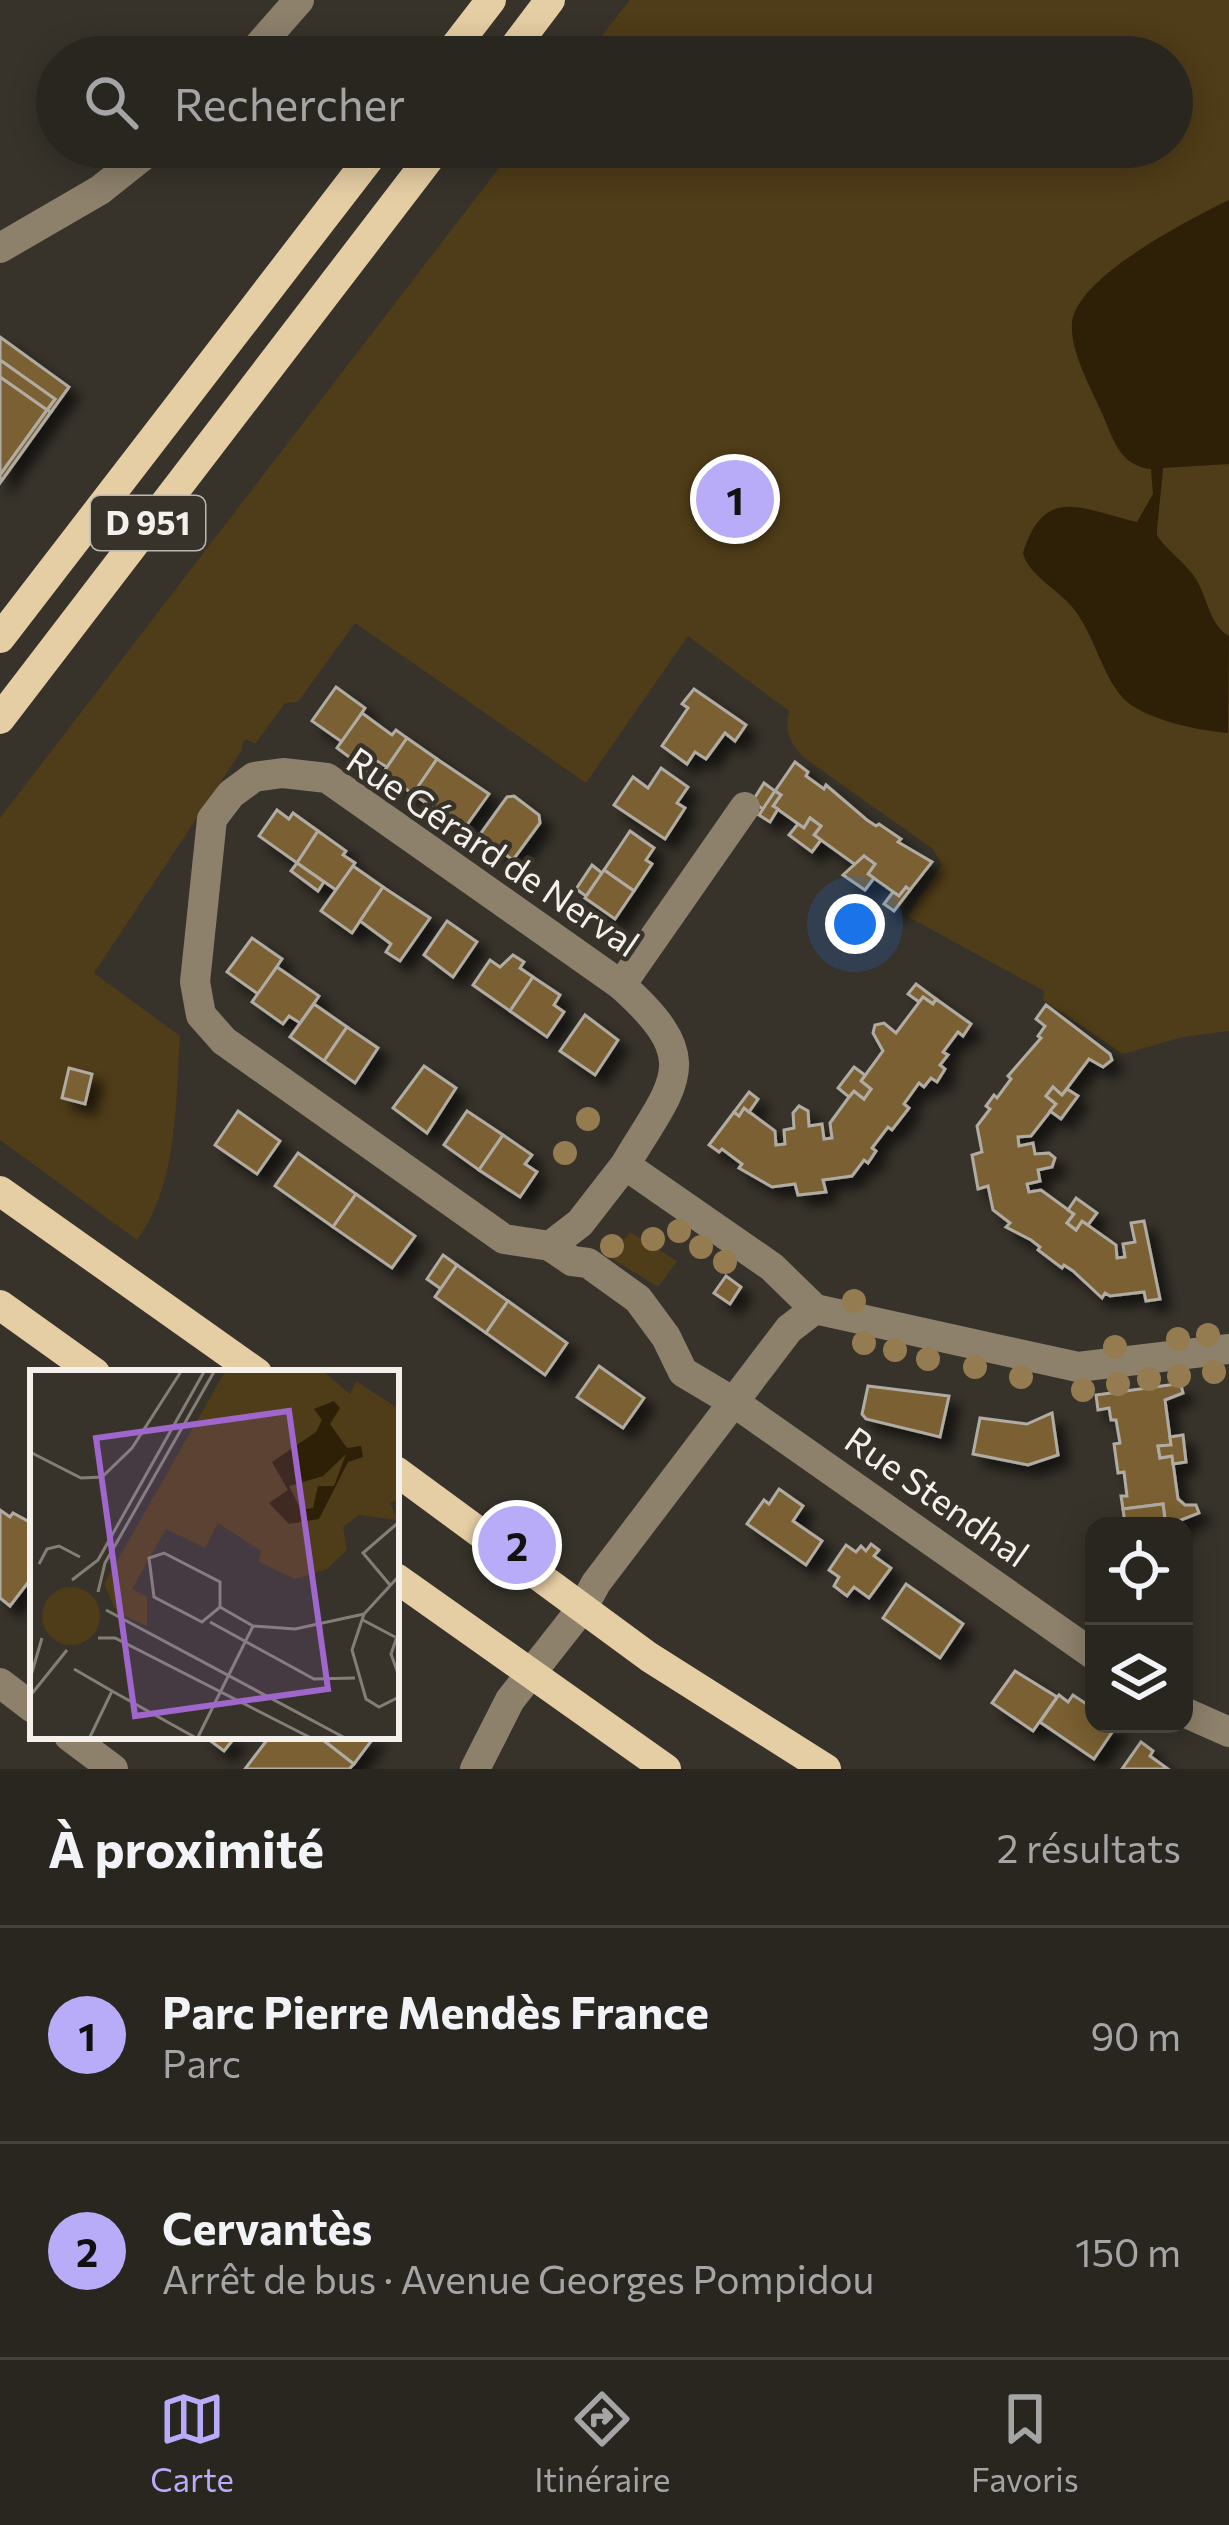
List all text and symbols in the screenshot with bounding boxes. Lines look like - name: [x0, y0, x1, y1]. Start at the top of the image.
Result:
- search box: [36, 36, 1193, 168]
- icon: search: [78, 69, 144, 135]
- text: Rechercher: [174, 75, 405, 130]
- pin: 1: [696, 454, 774, 544]
- road number: D 951: [91, 496, 205, 550]
- street label: Rue Gérard de Nerval: [340, 736, 649, 964]
- your location: [825, 894, 885, 954]
- inset map: [30, 1370, 399, 1739]
- street label: Rue Stendhal: [838, 1416, 1038, 1575]
- pin: 2: [478, 1500, 556, 1590]
- map controls: [1085, 1517, 1193, 1733]
- button: locate: [1085, 1517, 1193, 1625]
- button: layers: [1085, 1625, 1193, 1733]
- text: À proximité: [48, 1816, 324, 1879]
- text: 2 résultats: [997, 1823, 1181, 1871]
- text: Parc Pierre Mendès France: [162, 1983, 709, 2038]
- text: 1: [78, 2011, 96, 2059]
- text: 90 m: [1090, 2011, 1181, 2059]
- text: Parc: [162, 2038, 241, 2086]
- text: Cervantès: [162, 2199, 372, 2254]
- text: 2: [76, 2227, 98, 2275]
- text: 150 m: [1075, 2227, 1181, 2275]
- text: Arrêt de bus · Avenue Georges Pompidou: [162, 2254, 874, 2302]
- tab: Carte: [150, 2386, 234, 2499]
- tab: Itinéraire: [534, 2386, 671, 2499]
- tab: Favoris: [971, 2386, 1079, 2499]

